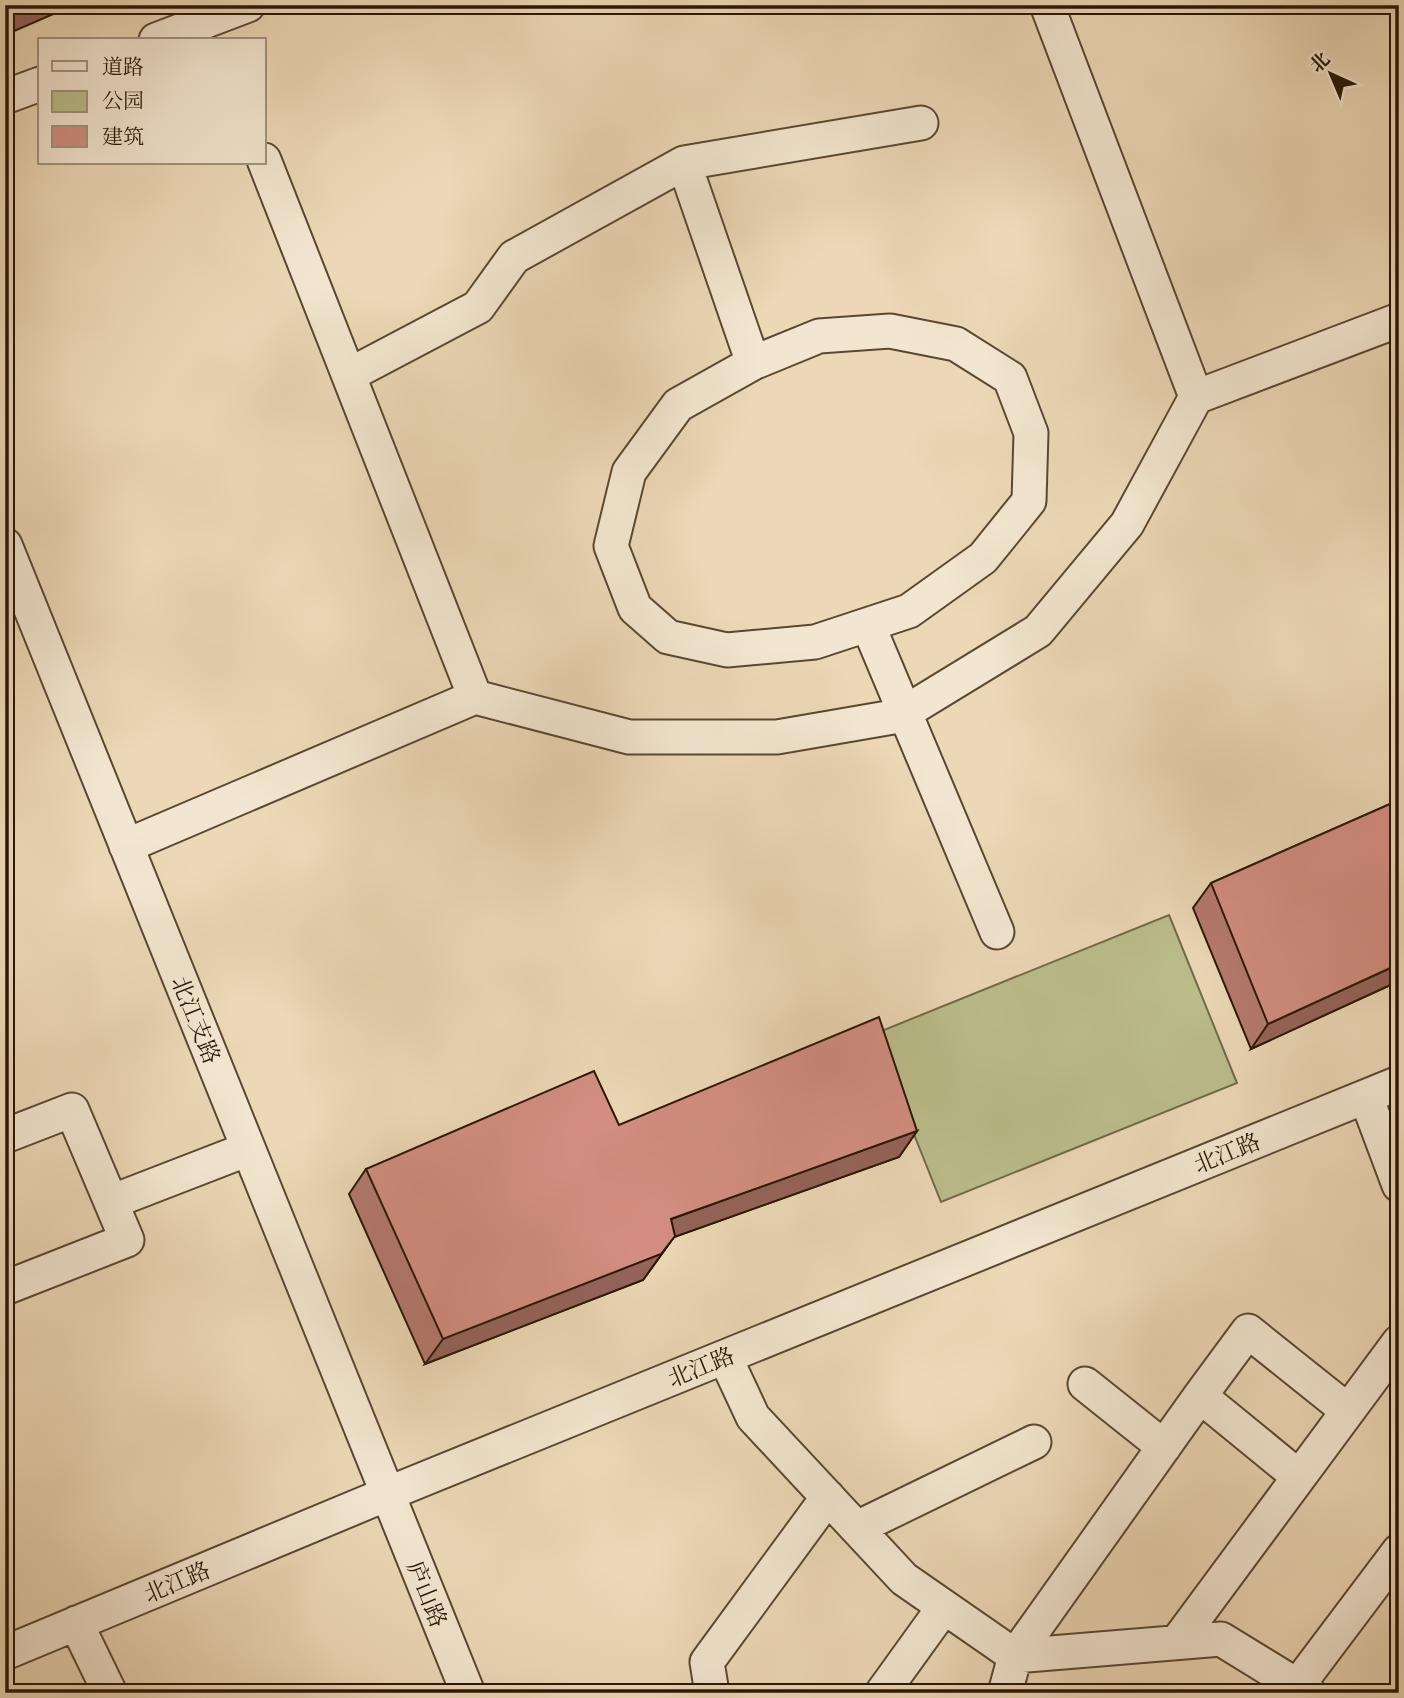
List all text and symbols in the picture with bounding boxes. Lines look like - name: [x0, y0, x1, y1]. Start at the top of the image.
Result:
- legend: [38, 38, 266, 164]
- north arrow: [1296, 38, 1366, 108]
- text: 北: [1305, 48, 1334, 77]
- text: 道路: [102, 55, 144, 79]
- text: 公园: [102, 89, 144, 113]
- text: 建筑: [102, 125, 144, 149]
- street label: 北江支路: [166, 972, 225, 1068]
- street label: 北江路: [1190, 1128, 1264, 1179]
- street label: 北江路: [664, 1342, 738, 1393]
- street label: 北江路: [140, 1557, 214, 1608]
- street label: 庐山路: [401, 1557, 452, 1631]

